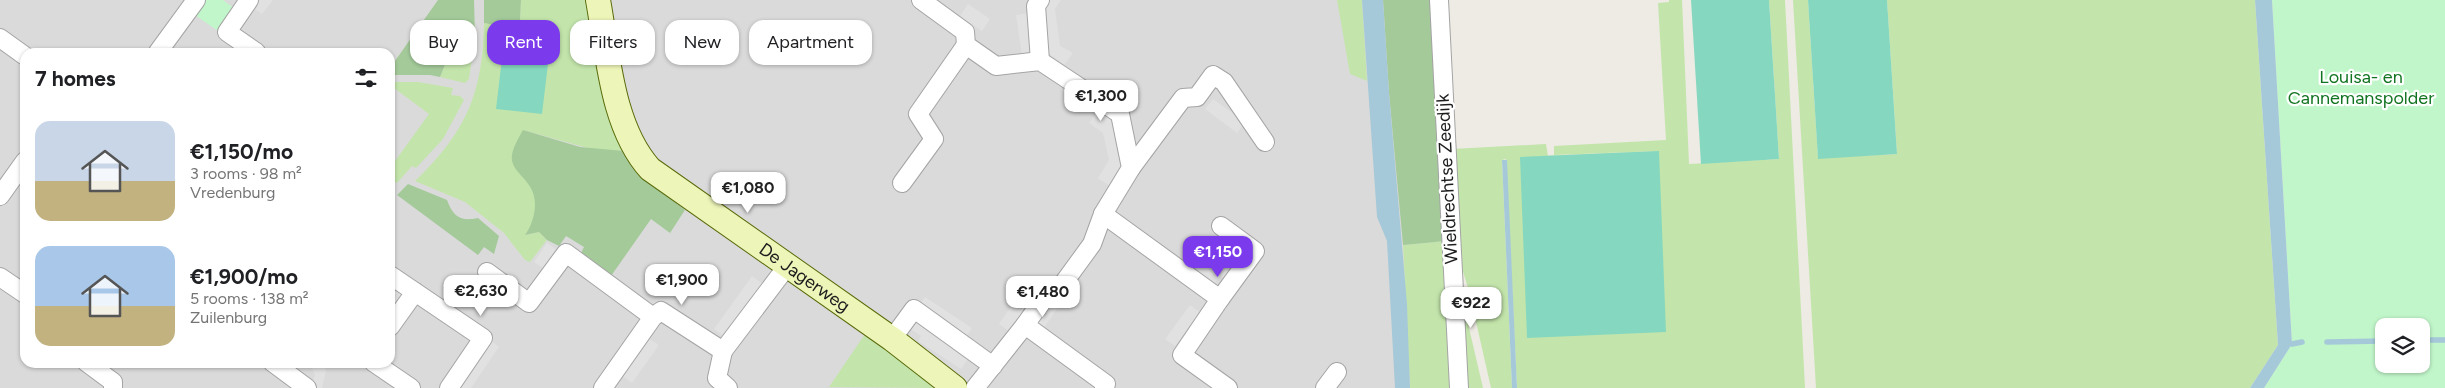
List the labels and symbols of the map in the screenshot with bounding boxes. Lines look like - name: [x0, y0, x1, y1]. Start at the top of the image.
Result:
- park label: Louisa- en Cannemanspolder: [2288, 66, 2434, 109]
- pin: €1,300: [1060, 80, 1142, 122]
- street label: Wieldrechtse Zeedijk: [1432, 93, 1462, 265]
- pin: €1,080: [707, 172, 789, 214]
- pin: €1,150: [1177, 236, 1259, 278]
- street label: De Jagerweg: [755, 238, 854, 317]
- pin: €1,900: [641, 264, 723, 306]
- pin: €2,630: [440, 274, 522, 317]
- pin: €1,480: [1002, 276, 1084, 318]
- pin: €922: [1441, 286, 1501, 329]

